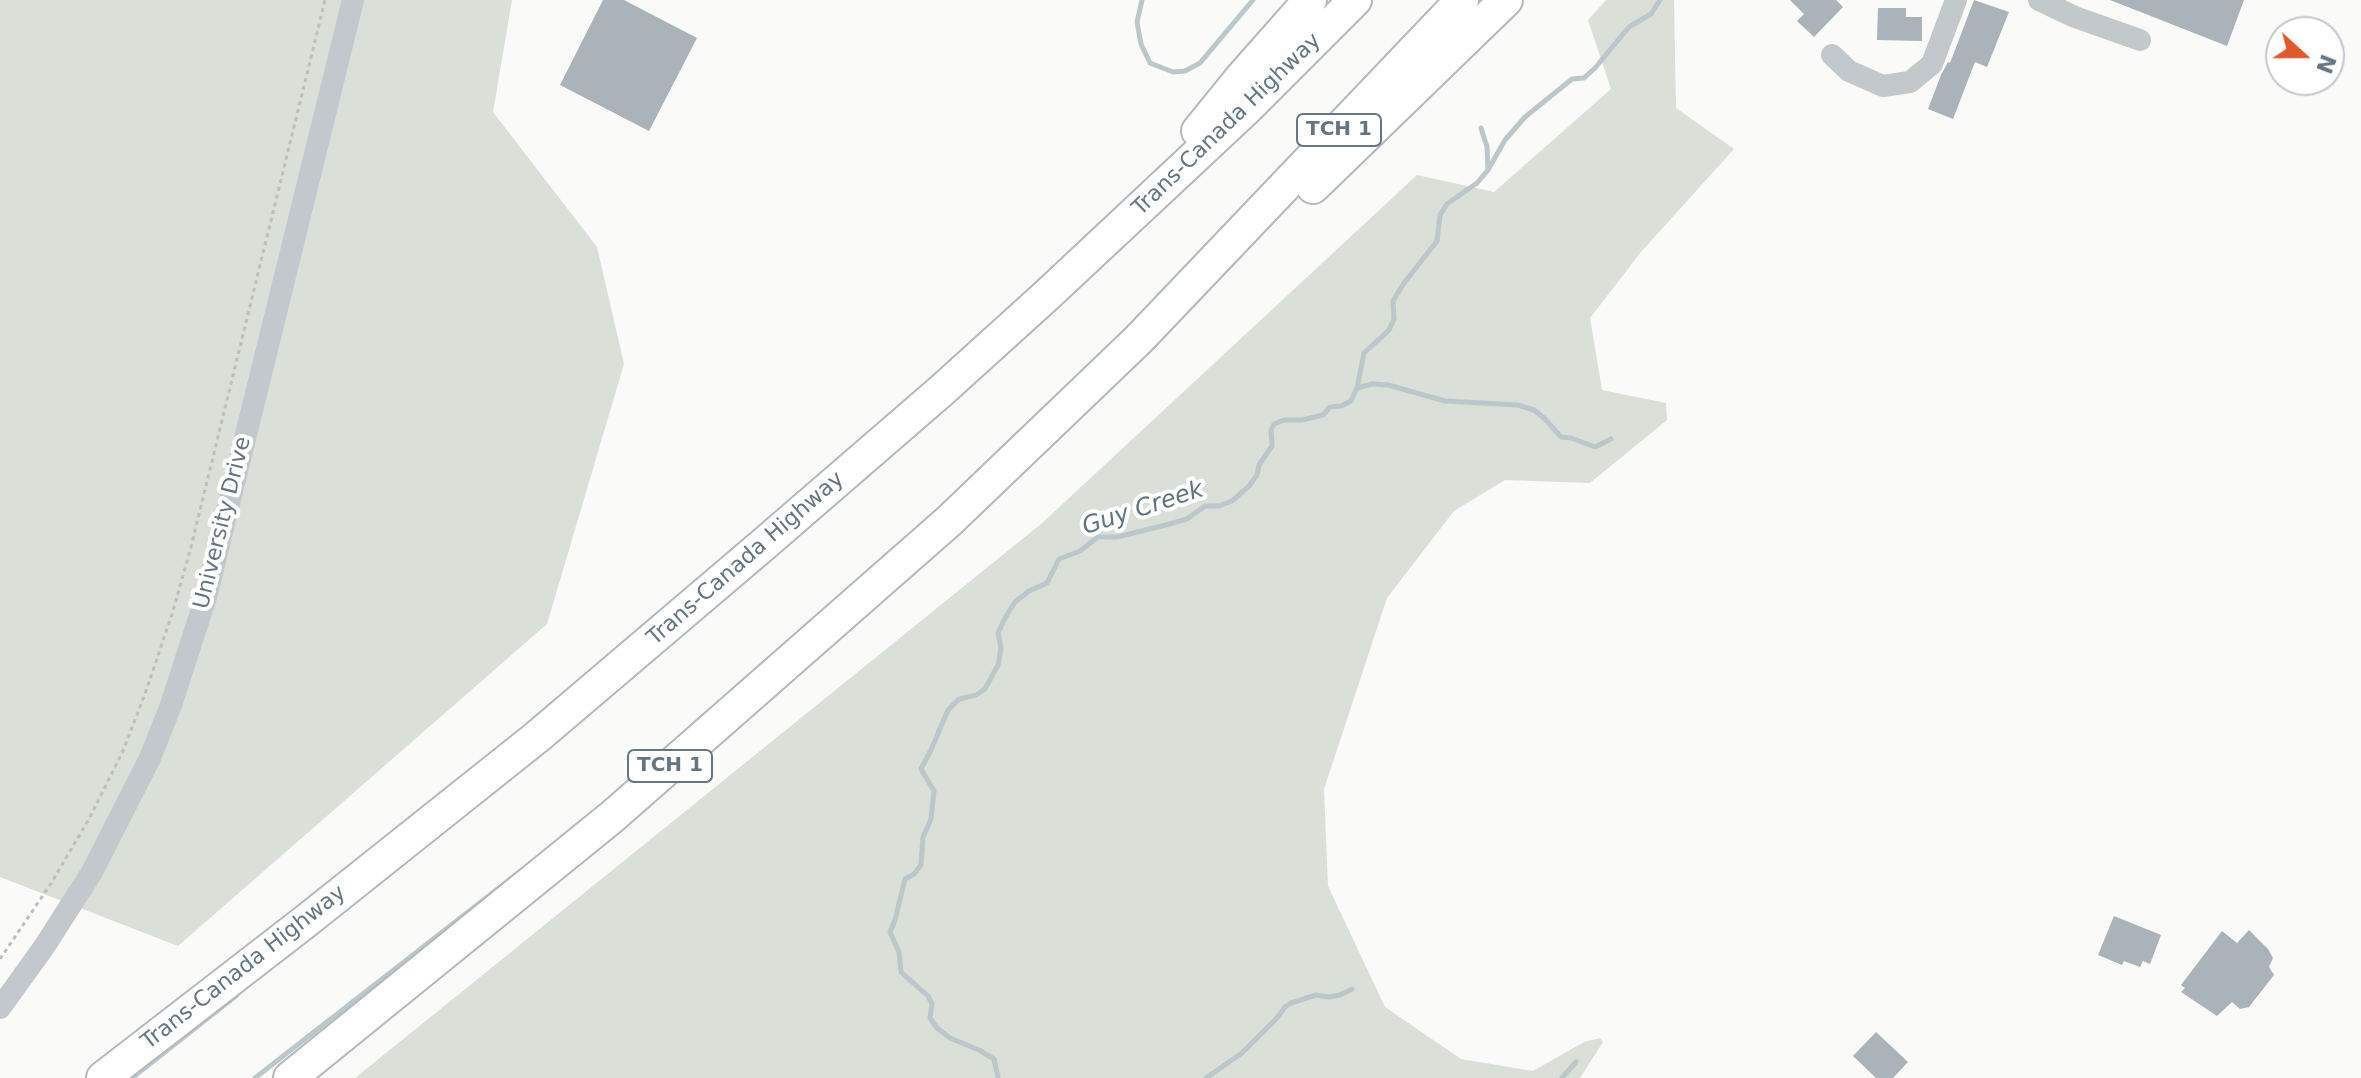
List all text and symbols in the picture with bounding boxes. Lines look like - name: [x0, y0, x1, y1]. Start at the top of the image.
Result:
- north arrow: [2265, 16, 2345, 96]
- street label: Trans-Canada Highway: [1127, 28, 1327, 222]
- text: N: [2311, 51, 2341, 77]
- road number: TCH 1: [1297, 114, 1381, 146]
- street label: University Drive: [189, 434, 257, 612]
- street label: Trans-Canada Highway: [642, 466, 850, 652]
- water label: Guy Creek: [1079, 476, 1207, 542]
- road number: TCH 1: [628, 750, 712, 782]
- street label: Trans-Canada Highway: [137, 880, 351, 1056]

